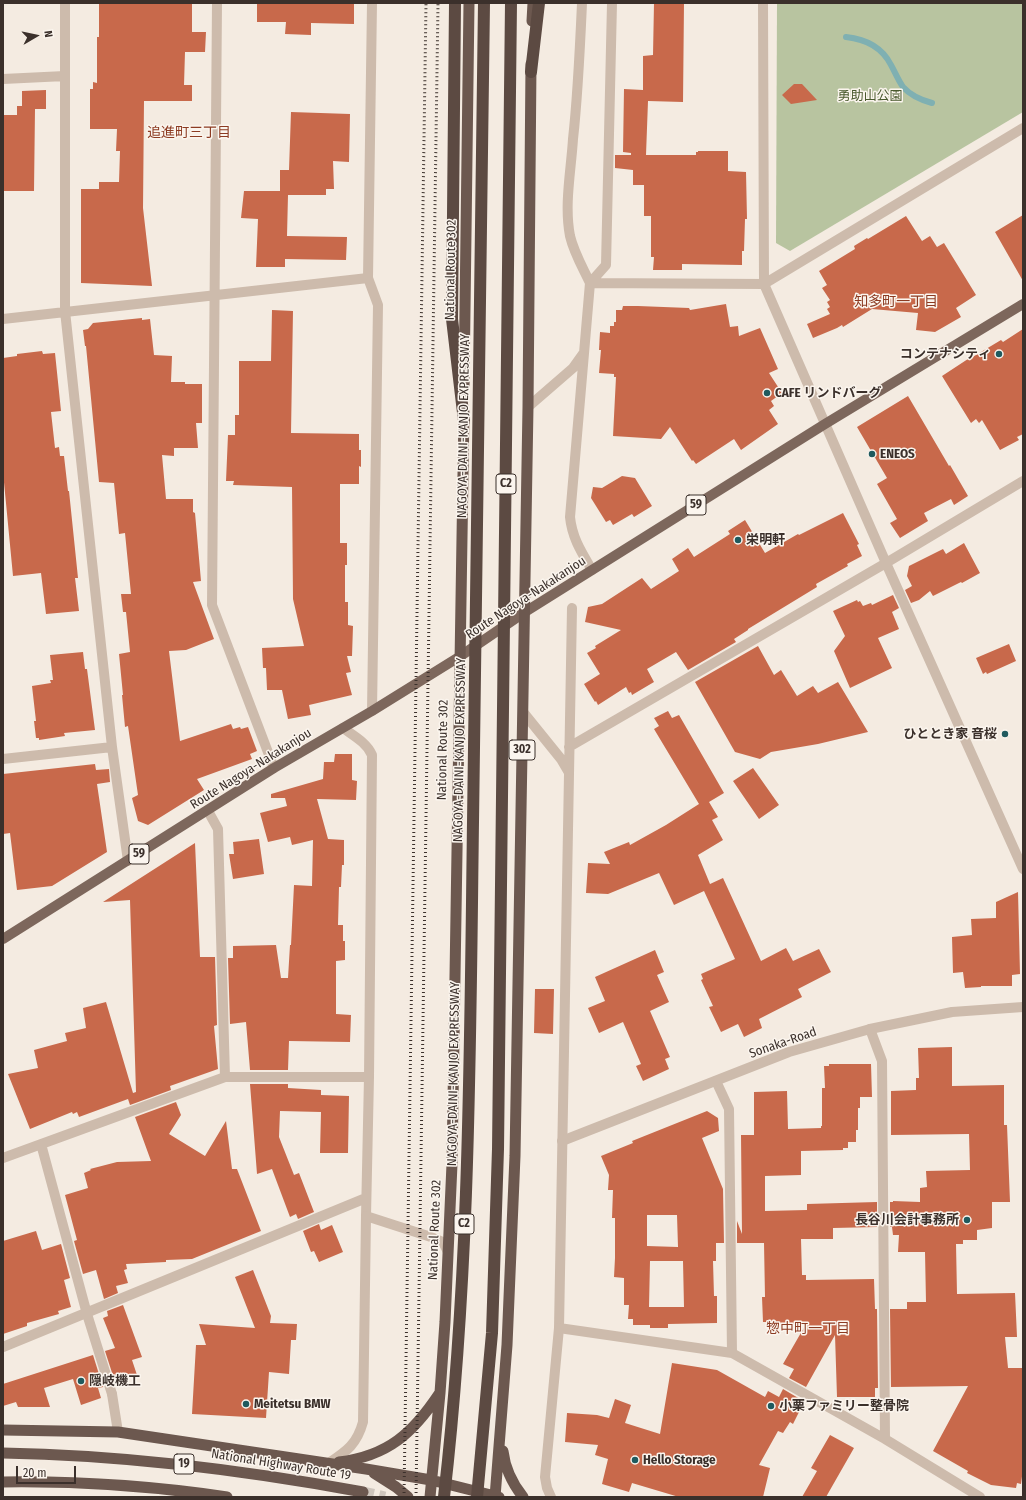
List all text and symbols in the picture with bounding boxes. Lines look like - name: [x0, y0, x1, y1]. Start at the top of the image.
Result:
- north arrow: [16, 16, 56, 56]
- text: N: [41, 30, 55, 38]
- park label: 勇助山公園: [838, 88, 902, 104]
- district label: 追進町三丁目: [147, 125, 231, 141]
- street label: National Route 302: [442, 220, 460, 320]
- district label: 知多町一丁目: [854, 294, 938, 310]
- street label: NAGOYA-DAINI-KANJO EXPRESSWAY: [455, 334, 473, 518]
- place label: コンテナシティ: [900, 346, 991, 362]
- marker: コンテナシティ: [994, 349, 1004, 359]
- place label: CAFE リンドバーグ: [775, 385, 881, 401]
- marker: CAFE リンドバーグ: [762, 388, 772, 398]
- place label: ENEOS: [880, 446, 915, 462]
- marker: ENEOS: [867, 449, 877, 459]
- road number: C2: [496, 474, 516, 494]
- road number: 59: [686, 495, 706, 515]
- place label: 栄明軒: [746, 532, 785, 548]
- marker: 栄明軒: [733, 535, 743, 545]
- street label: Route Nagoya-Nakakanjou: [463, 553, 589, 643]
- street label: NAGOYA-DAINI-KANJO EXPRESSWAY: [451, 658, 469, 842]
- street label: National Route 302: [434, 700, 452, 800]
- street label: Route Nagoya-Nakakanjou: [187, 725, 315, 813]
- place label: ひととき家 音桜: [903, 726, 997, 742]
- marker: ひととき家 音桜: [1000, 729, 1010, 739]
- road number: 302: [509, 740, 535, 760]
- road number: 59: [129, 844, 149, 864]
- street label: NAGOYA-DAINI-KANJO EXPRESSWAY: [445, 982, 463, 1166]
- street label: Sonaka-Road: [747, 1024, 819, 1062]
- street label: National Route 302: [425, 1180, 445, 1280]
- place label: 長谷川会計事務所: [855, 1212, 959, 1228]
- road number: C2: [454, 1214, 474, 1234]
- marker: 長谷川会計事務所: [962, 1215, 972, 1225]
- district label: 惣中町一丁目: [766, 1321, 850, 1337]
- place label: 隠岐機工: [89, 1373, 141, 1389]
- marker: 隠岐機工: [76, 1376, 86, 1386]
- place label: Meitetsu BMW: [254, 1396, 331, 1412]
- place label: 小栗ファミリー整骨院: [779, 1398, 909, 1414]
- marker: Meitetsu BMW: [241, 1399, 251, 1409]
- marker: 小栗ファミリー整骨院: [766, 1401, 776, 1411]
- street label: National Highway Route 19: [210, 1446, 352, 1484]
- place label: Hello Storage: [643, 1452, 716, 1468]
- road number: 19: [174, 1454, 194, 1474]
- marker: Hello Storage: [630, 1455, 640, 1465]
- scale bar: [18, 1458, 78, 1484]
- text: 20 m: [23, 1466, 47, 1480]

